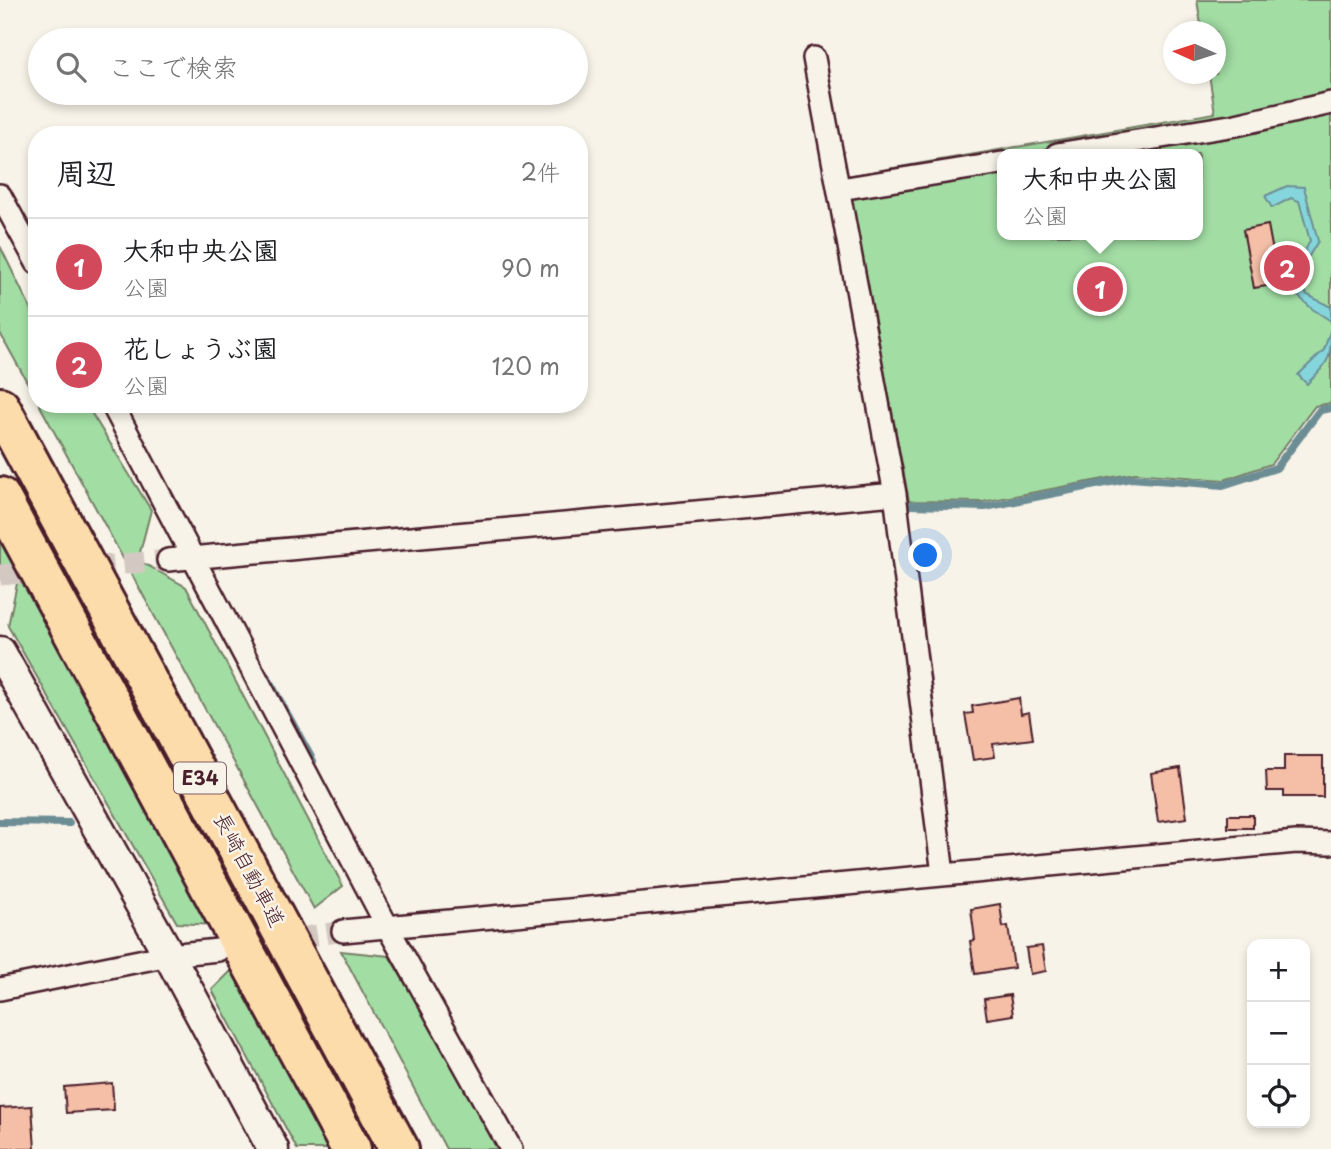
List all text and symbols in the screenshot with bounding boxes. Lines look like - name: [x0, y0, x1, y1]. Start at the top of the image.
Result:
- north arrow: [1163, 21, 1226, 84]
- search box: [28, 28, 588, 105]
- text: ここで検索: [108, 47, 238, 86]
- icon: search: [52, 48, 90, 86]
- text: 周辺: [56, 149, 116, 194]
- popup: [997, 149, 1203, 240]
- text: 2件: [521, 154, 560, 189]
- text: 大和中央公園: [1022, 158, 1178, 197]
- text: 公園: [1022, 197, 1068, 232]
- text: 大和中央公園: [123, 230, 279, 269]
- pin: 2: [1264, 242, 1310, 294]
- text: 1: [74, 250, 85, 285]
- text: 90 m: [501, 250, 560, 285]
- pin: 1: [1077, 263, 1123, 315]
- text: 公園: [123, 269, 169, 304]
- text: 花しょうぶ園: [123, 328, 278, 367]
- text: 2: [71, 348, 87, 383]
- text: 120 m: [492, 348, 560, 383]
- text: 公園: [123, 367, 169, 402]
- your location: [908, 538, 942, 572]
- road number: E34: [174, 762, 226, 793]
- street label: 長崎自動車道: [207, 806, 294, 932]
- map controls: [1247, 939, 1310, 1128]
- button: +: [1247, 939, 1310, 1002]
- button: −: [1247, 1002, 1310, 1065]
- button: locate: [1247, 1065, 1310, 1128]

